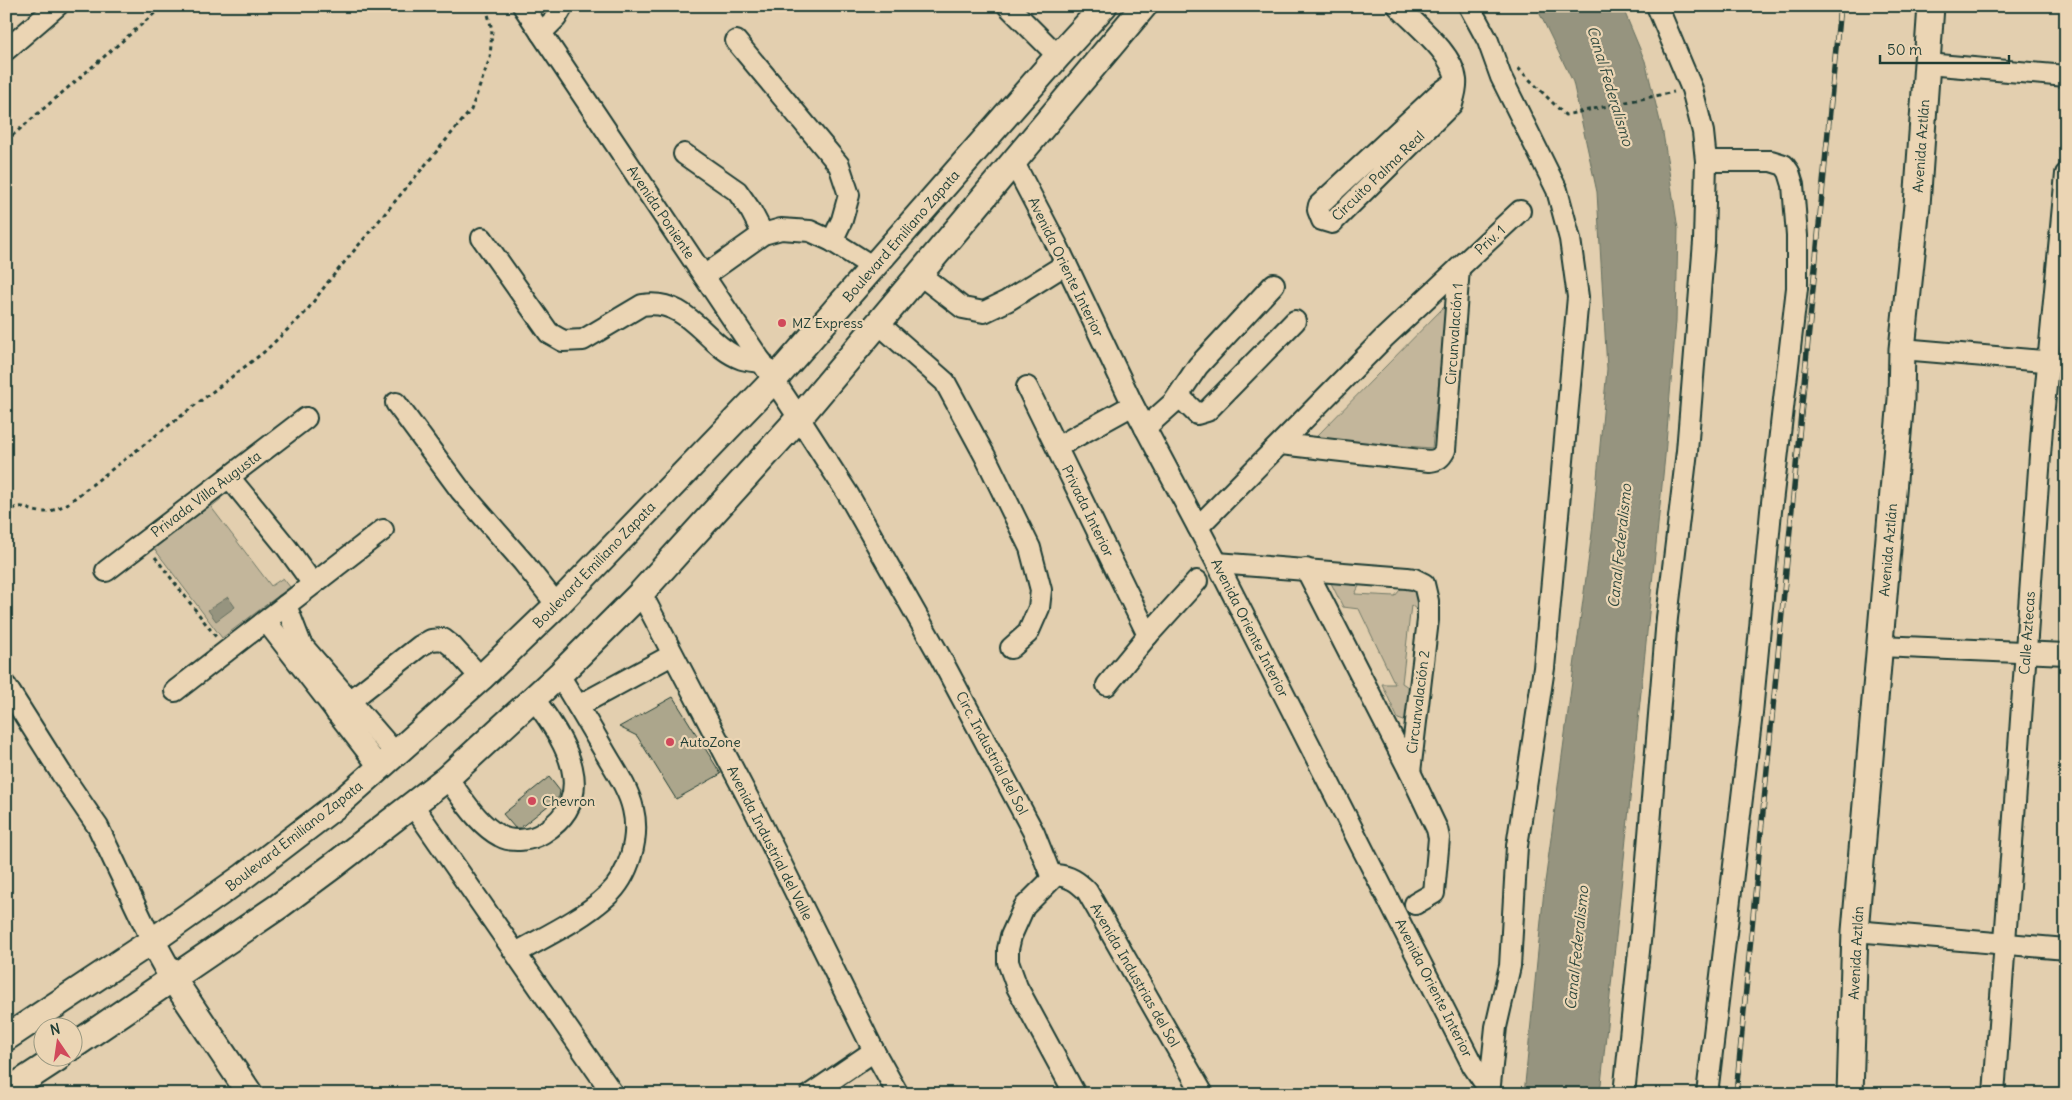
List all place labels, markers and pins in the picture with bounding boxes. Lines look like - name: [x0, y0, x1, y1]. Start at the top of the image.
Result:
- place label: MZ Express: [792, 314, 863, 332]
- marker: MZ Express: [776, 317, 788, 329]
- place label: AutoZone: [680, 733, 741, 751]
- marker: AutoZone: [664, 736, 676, 748]
- place label: Chevron: [542, 792, 595, 810]
- marker: Chevron: [526, 795, 538, 807]

